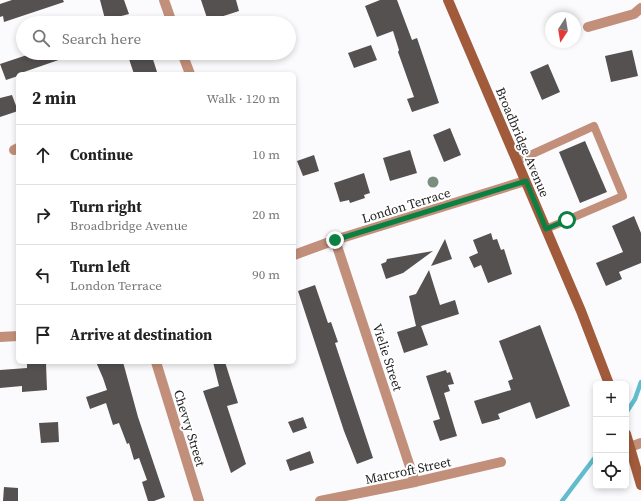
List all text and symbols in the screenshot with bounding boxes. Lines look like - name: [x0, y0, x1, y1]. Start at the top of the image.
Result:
- north arrow: [545, 12, 581, 48]
- search box: [16, 16, 296, 60]
- icon: search: [30, 27, 52, 49]
- text: Search here: [62, 28, 141, 49]
- street label: Broadbridge Avenue: [492, 85, 554, 200]
- text: 2 min: [32, 86, 76, 110]
- text: Walk · 120 m: [207, 90, 280, 107]
- icon: ahead: [32, 144, 54, 166]
- text: Continue: [70, 144, 133, 165]
- text: 10 m: [252, 146, 280, 163]
- street label: London Terrace: [360, 184, 453, 227]
- text: Turn right: [70, 196, 142, 217]
- icon: right: [32, 204, 54, 226]
- text: 20 m: [252, 206, 280, 223]
- route start: [558, 211, 576, 229]
- text: Broadbridge Avenue: [70, 217, 188, 234]
- route end: [326, 231, 344, 249]
- text: Turn left: [70, 256, 130, 277]
- icon: left: [32, 264, 54, 286]
- text: 90 m: [252, 266, 280, 283]
- text: London Terrace: [70, 277, 162, 294]
- street label: Vielie Street: [369, 321, 407, 394]
- icon: arrive: [32, 324, 54, 346]
- text: Arrive at destination: [70, 324, 212, 345]
- map controls: [593, 381, 629, 489]
- button: +: [593, 381, 629, 417]
- street label: Chevvy Street: [170, 388, 209, 469]
- button: −: [593, 417, 629, 453]
- street label: Marcroft Street: [364, 453, 453, 488]
- button: locate: [593, 453, 629, 489]

